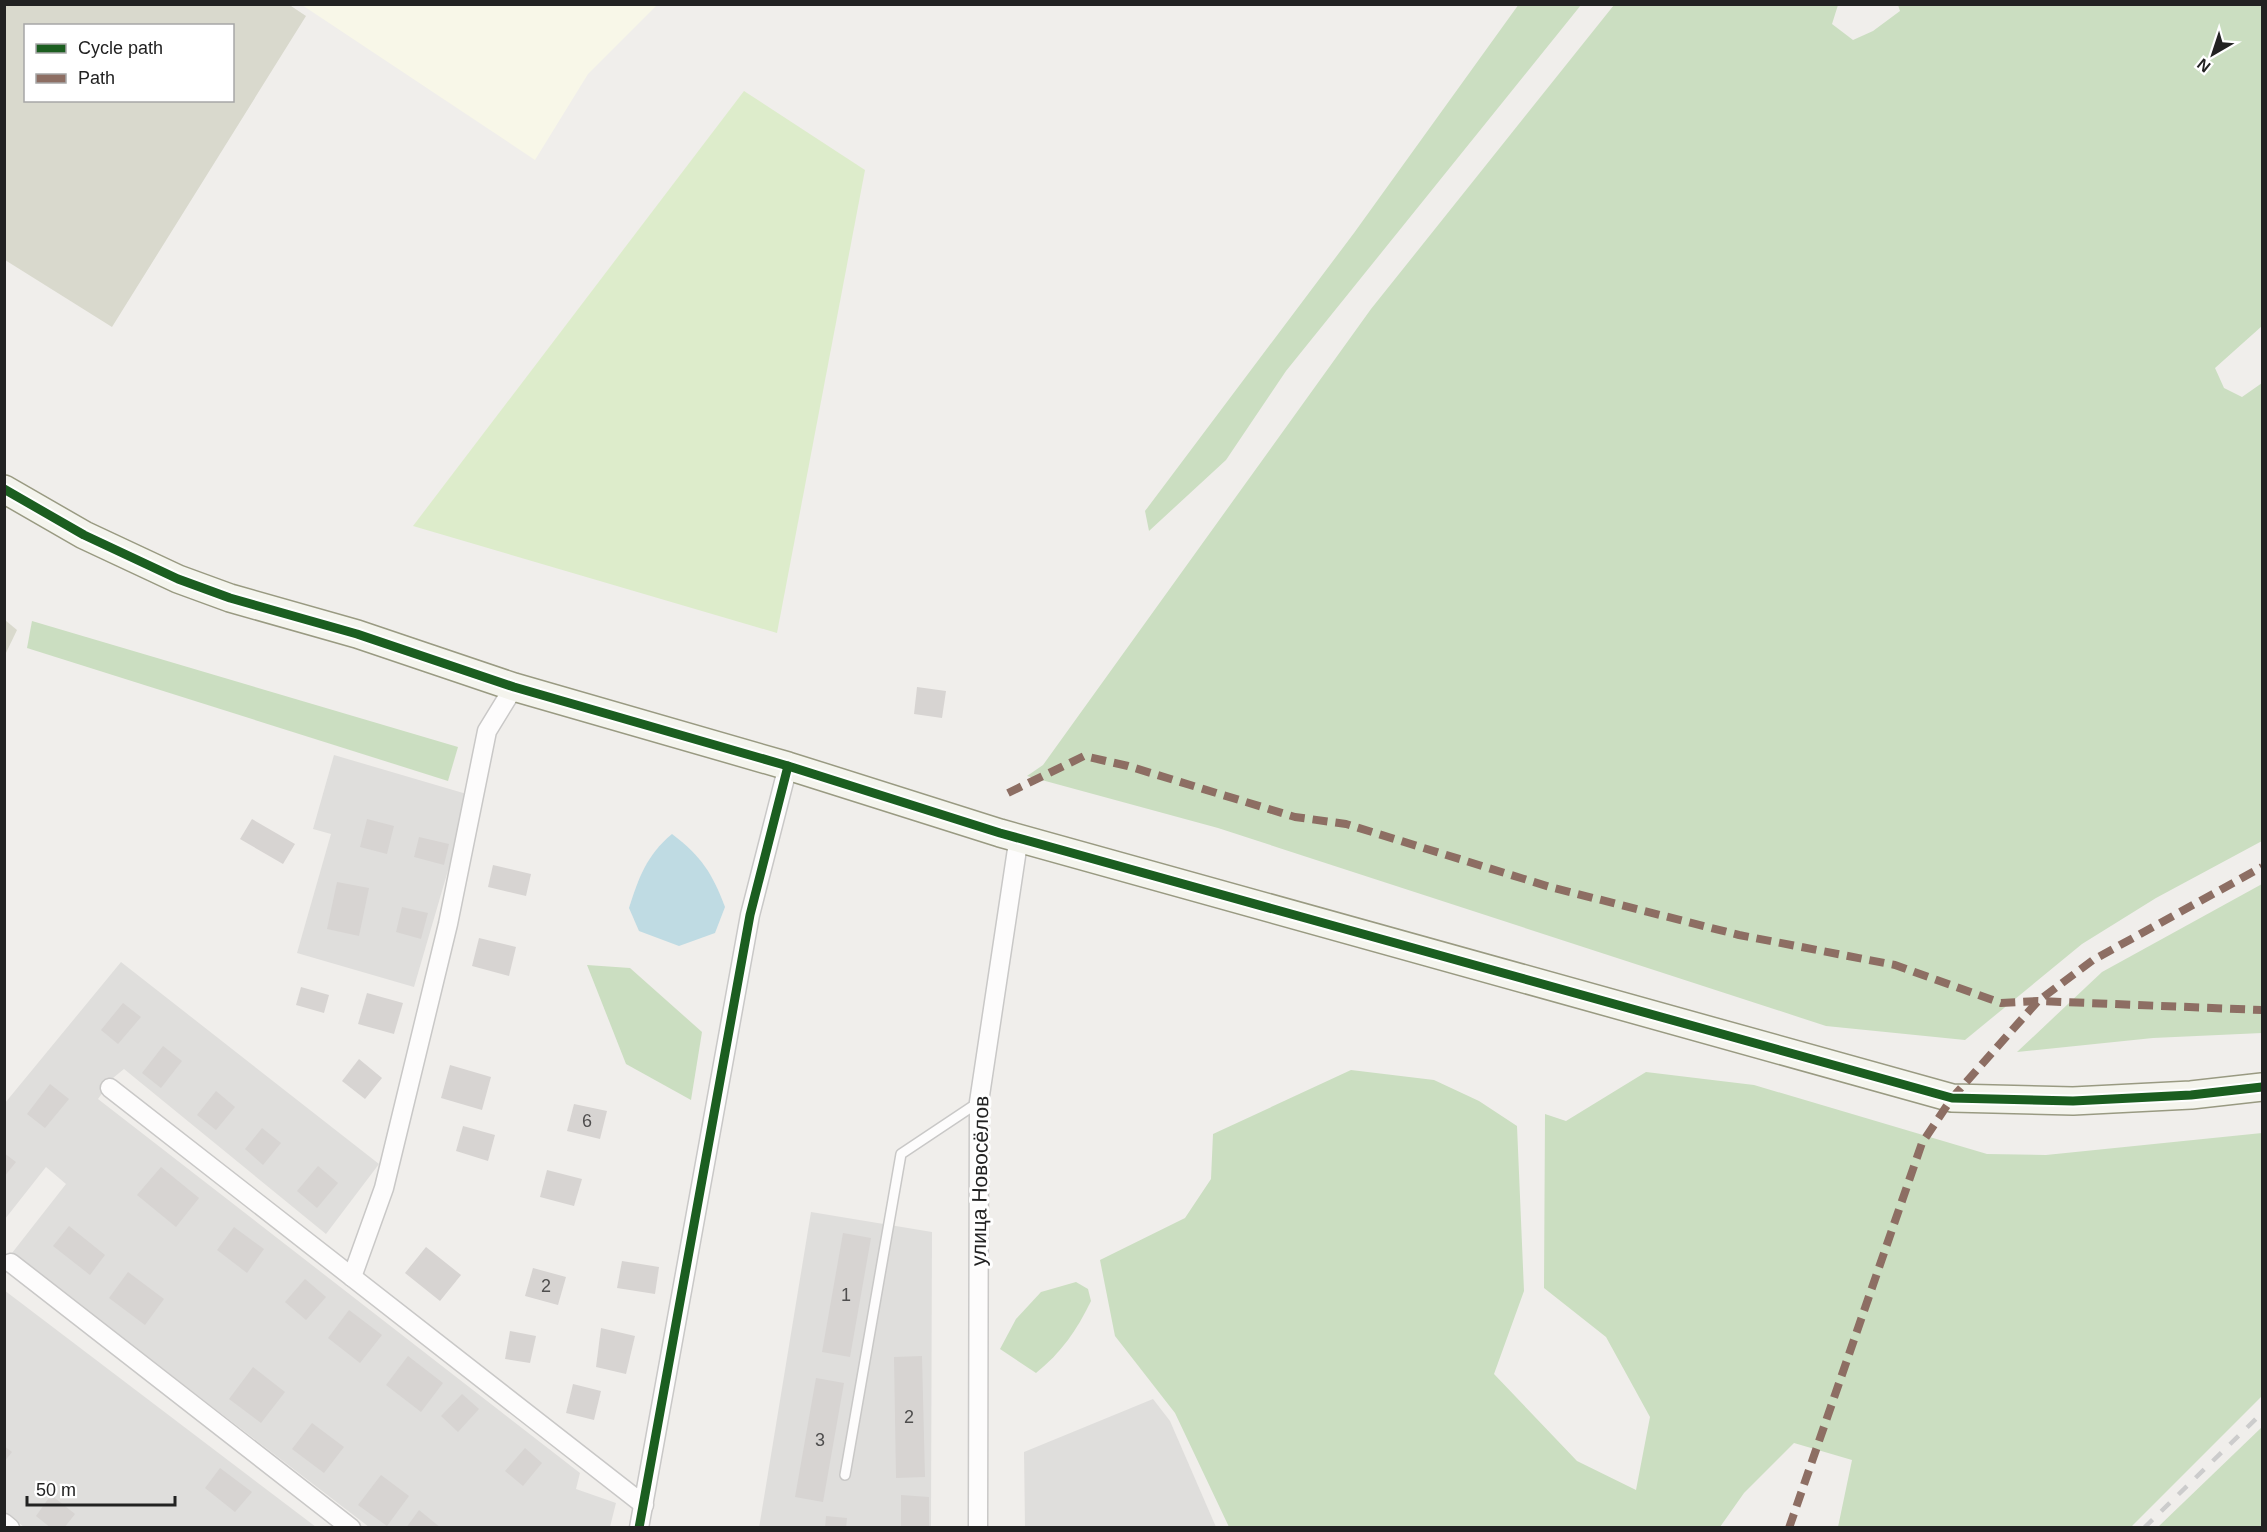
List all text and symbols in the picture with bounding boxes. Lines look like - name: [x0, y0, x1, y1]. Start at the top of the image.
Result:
- legend: [24, 24, 234, 102]
- north arrow: [2183, 24, 2243, 84]
- text: Cycle path: [78, 38, 163, 58]
- text: N: [2194, 55, 2214, 76]
- text: Path: [78, 68, 115, 88]
- street label: улица Новосёлов: [967, 1096, 992, 1266]
- house number: 6: [582, 1111, 592, 1131]
- house number: 2: [541, 1276, 551, 1296]
- house number: 1: [841, 1285, 851, 1305]
- house number: 2: [904, 1407, 914, 1427]
- house number: 3: [815, 1430, 825, 1450]
- scale bar: [27, 1469, 176, 1507]
- text: 50 m: [36, 1480, 76, 1500]

